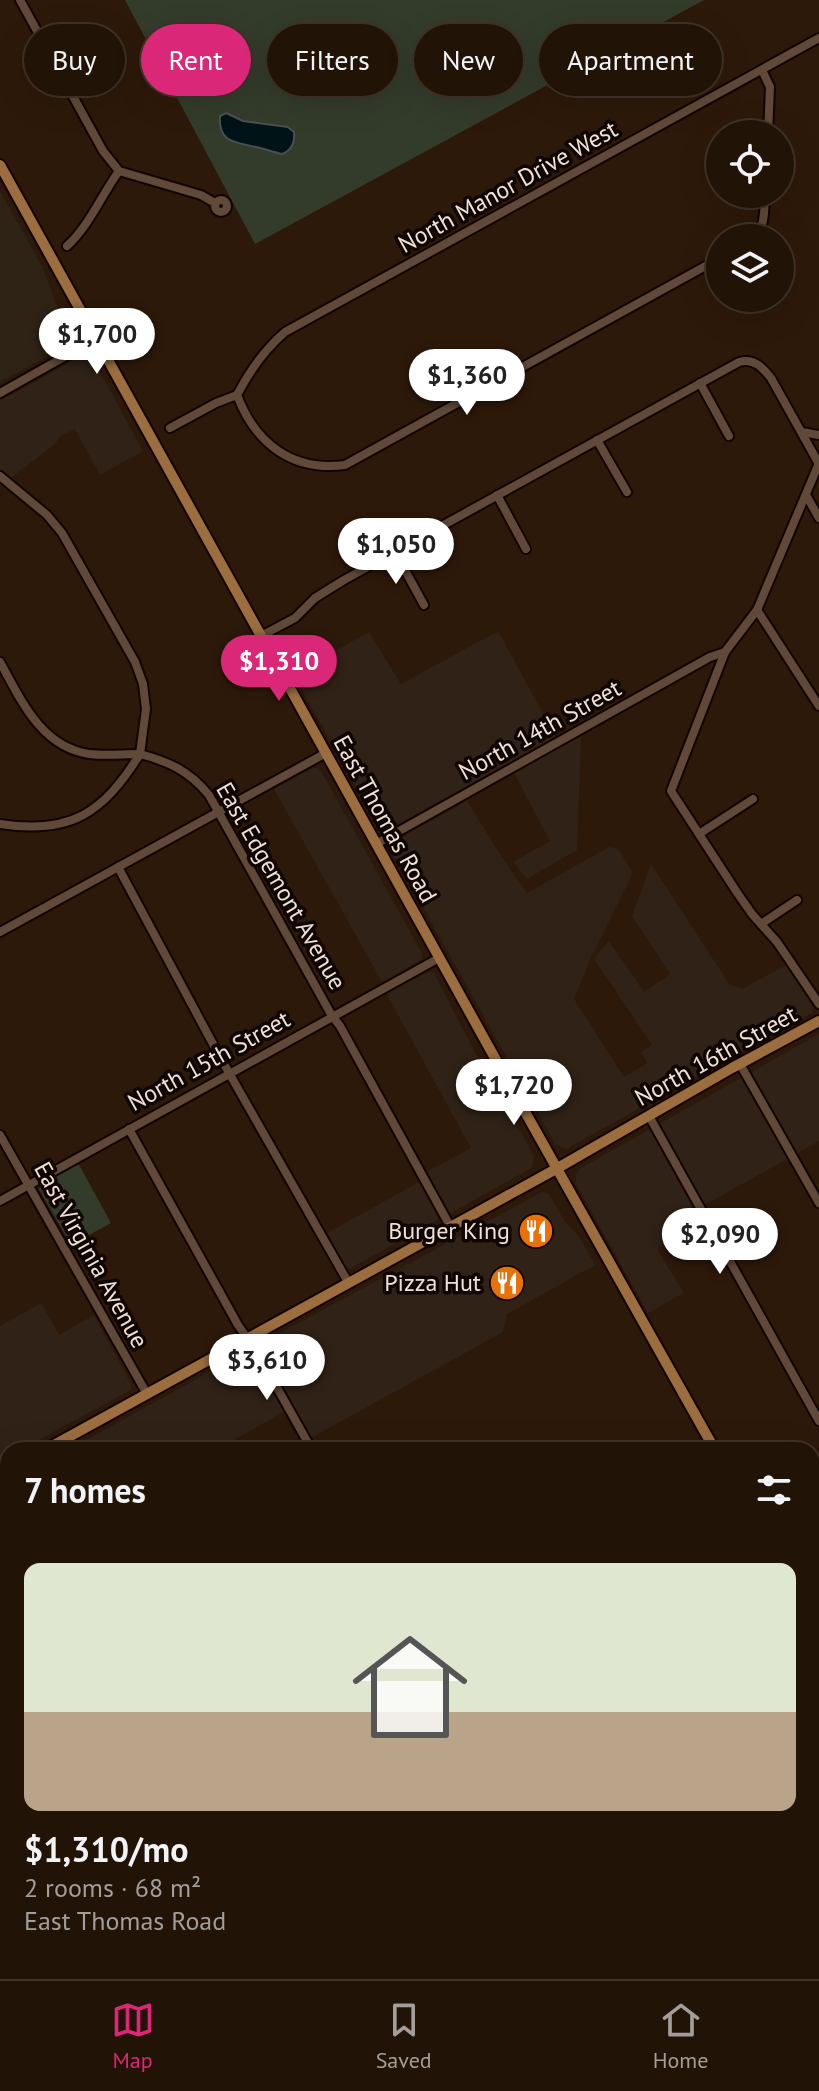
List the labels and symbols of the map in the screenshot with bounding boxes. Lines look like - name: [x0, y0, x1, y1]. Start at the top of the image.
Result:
- street label: North Manor Drive West: [393, 113, 623, 260]
- pin: $1,700: [32, 308, 162, 376]
- pin: $1,360: [402, 349, 532, 417]
- pin: $1,050: [331, 518, 461, 586]
- pin: $1,310: [214, 635, 344, 703]
- street label: North 14th Street: [453, 672, 626, 787]
- street label: East Thomas Road: [327, 730, 444, 908]
- street label: East Edgemont Avenue: [209, 776, 353, 995]
- street label: North 16th Street: [629, 998, 802, 1113]
- street label: North 15th Street: [122, 1003, 295, 1118]
- pin: $1,720: [449, 1059, 579, 1127]
- street label: East Virginia Avenue: [27, 1156, 155, 1353]
- pin: $2,090: [655, 1208, 785, 1276]
- restaurant icon: Burger King: [517, 1212, 555, 1250]
- place label: Burger King: [388, 1215, 510, 1246]
- restaurant icon: Pizza Hut: [488, 1264, 526, 1302]
- place label: Pizza Hut: [384, 1267, 481, 1298]
- pin: $3,610: [202, 1334, 332, 1402]

